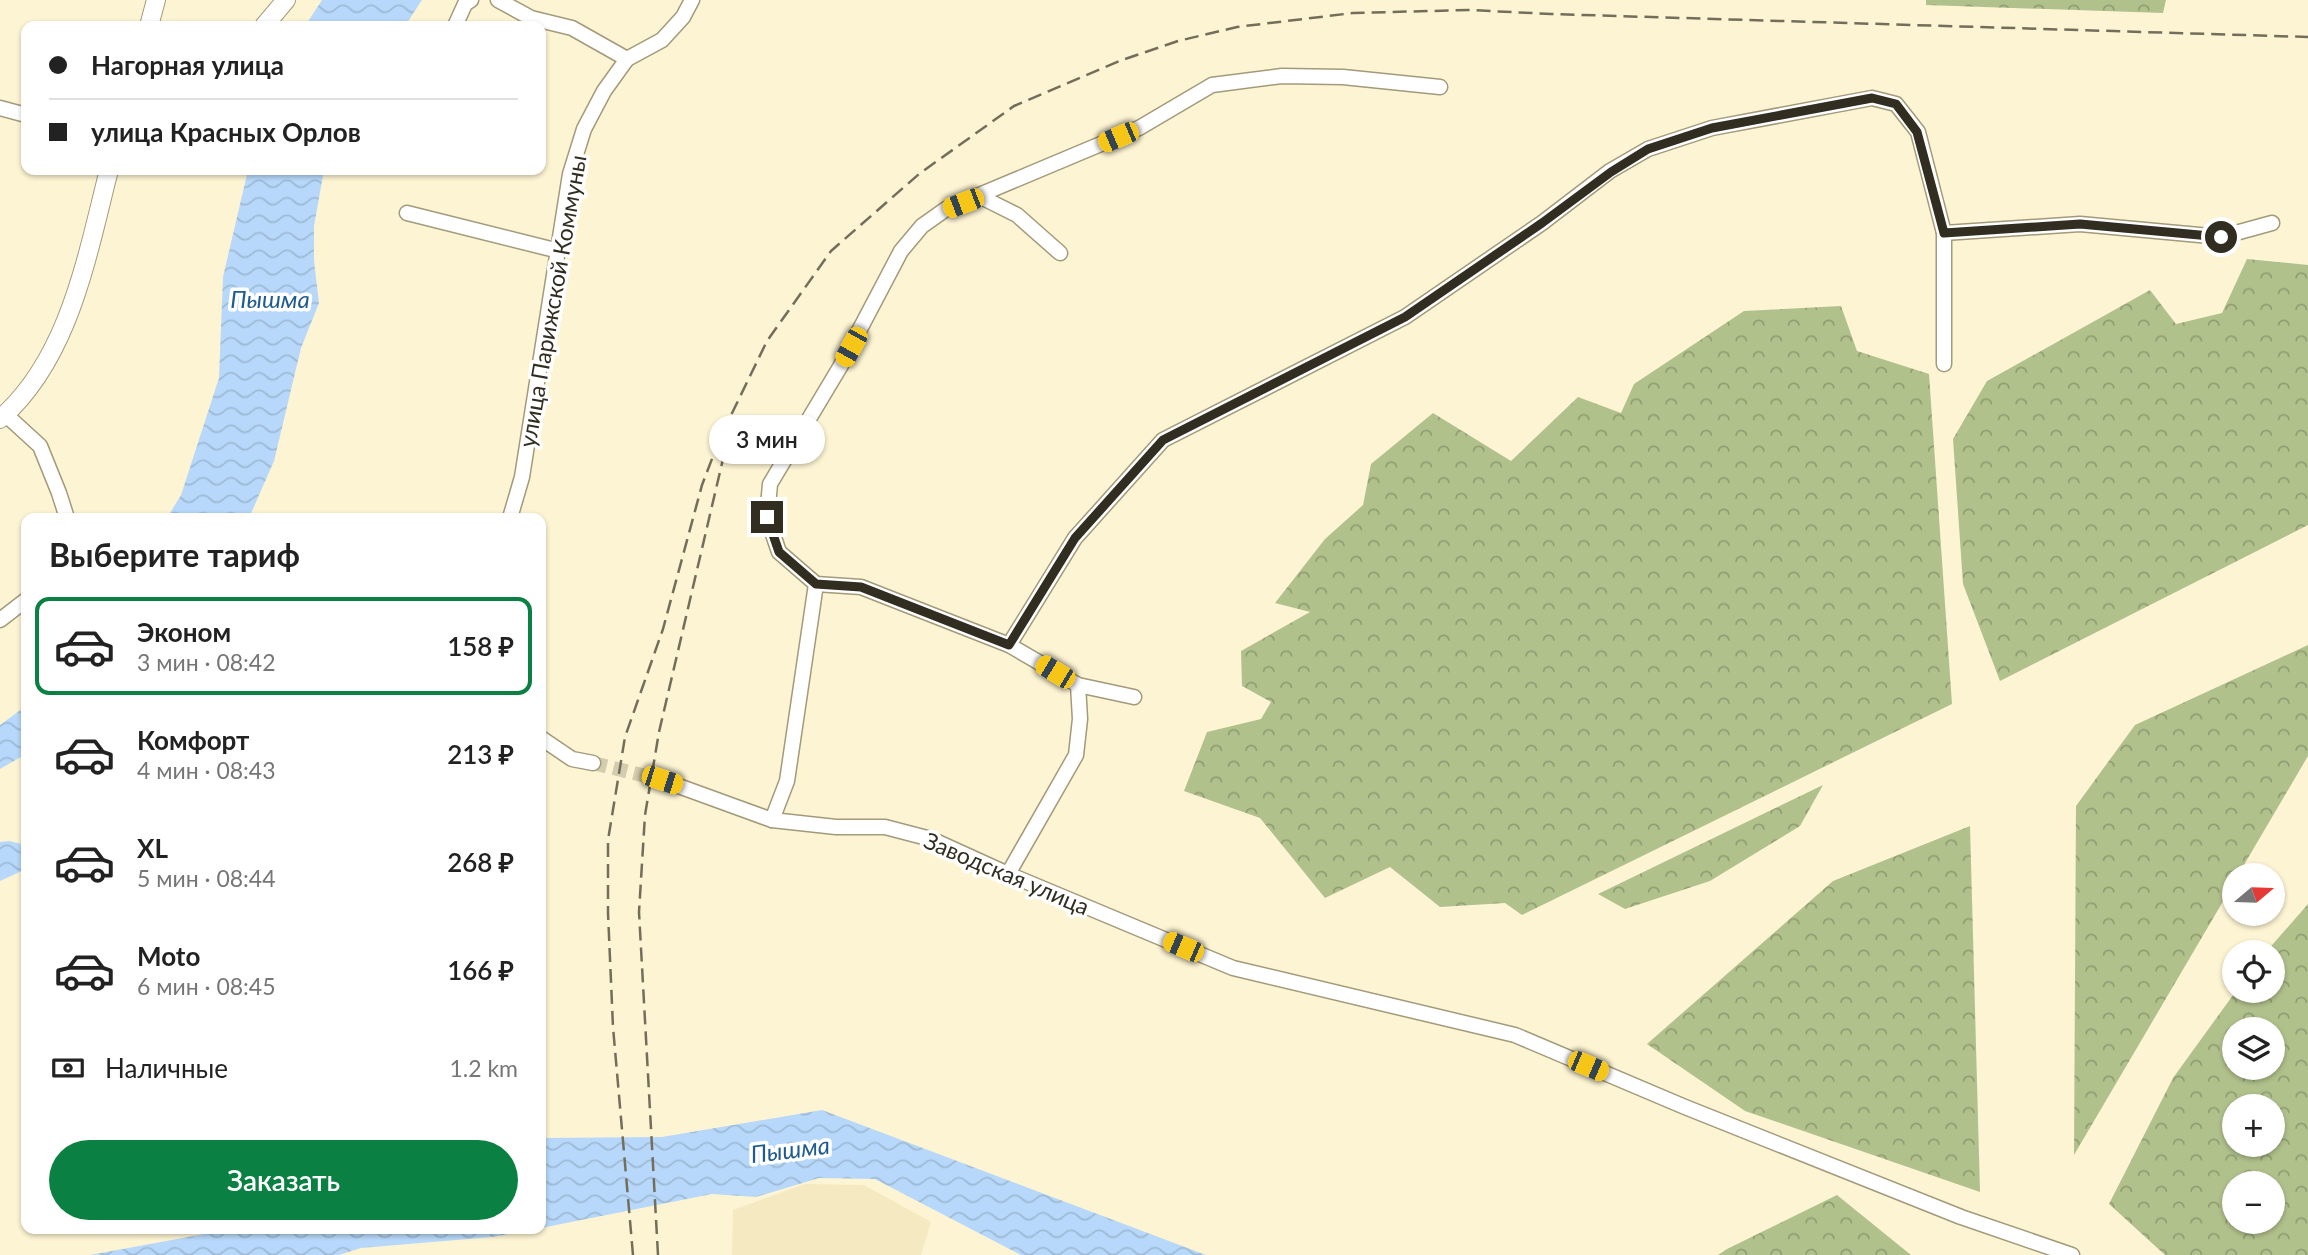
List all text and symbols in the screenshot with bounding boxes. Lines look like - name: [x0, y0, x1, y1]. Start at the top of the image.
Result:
- text: Нагорная улица: [91, 49, 284, 81]
- text: улица Красных Орлов: [91, 116, 361, 148]
- car: [1095, 119, 1142, 155]
- street label: улица Парижской Коммуны: [512, 153, 592, 449]
- car: [940, 186, 987, 220]
- route start: [2205, 221, 2237, 253]
- water label: Пышма: [230, 284, 310, 313]
- car: [832, 324, 871, 370]
- callout: 3 мин: [709, 416, 825, 464]
- text: 3 мин: [736, 425, 798, 453]
- route end: [751, 501, 783, 533]
- text: Выберите тариф: [49, 535, 300, 574]
- icon: car: [53, 615, 116, 678]
- text: Эконом: [137, 616, 231, 648]
- text: 158 ₽: [447, 630, 514, 662]
- text: 3 мин · 08:42: [137, 648, 276, 676]
- car: [1032, 652, 1079, 692]
- icon: car: [53, 723, 116, 786]
- text: Комфорт: [137, 724, 249, 756]
- text: 213 ₽: [447, 738, 514, 770]
- text: 4 мин · 08:43: [137, 756, 276, 784]
- car: [639, 764, 686, 796]
- street label: Заводская улица: [920, 826, 1094, 920]
- icon: car: [53, 831, 116, 894]
- text: XL: [137, 832, 168, 864]
- text: 268 ₽: [447, 846, 514, 878]
- north arrow: [2222, 863, 2286, 926]
- map controls: [2222, 863, 2285, 1234]
- text: 5 мин · 08:44: [137, 864, 276, 892]
- car: [1160, 929, 1207, 965]
- icon: car: [53, 939, 116, 1002]
- text: Moto: [137, 940, 200, 972]
- button: locate: [2222, 940, 2285, 1003]
- text: 166 ₽: [447, 954, 514, 986]
- text: 6 мин · 08:45: [137, 972, 276, 1000]
- button: layers: [2222, 1017, 2285, 1080]
- car: [1565, 1048, 1612, 1084]
- icon: cash: [49, 1049, 87, 1087]
- text: Наличные: [105, 1052, 228, 1084]
- text: 1.2 km: [449, 1054, 518, 1082]
- button: +: [2222, 1094, 2285, 1157]
- water label: Пышма: [749, 1130, 831, 1168]
- button: Заказать: [49, 1140, 518, 1220]
- button: −: [2222, 1171, 2285, 1234]

